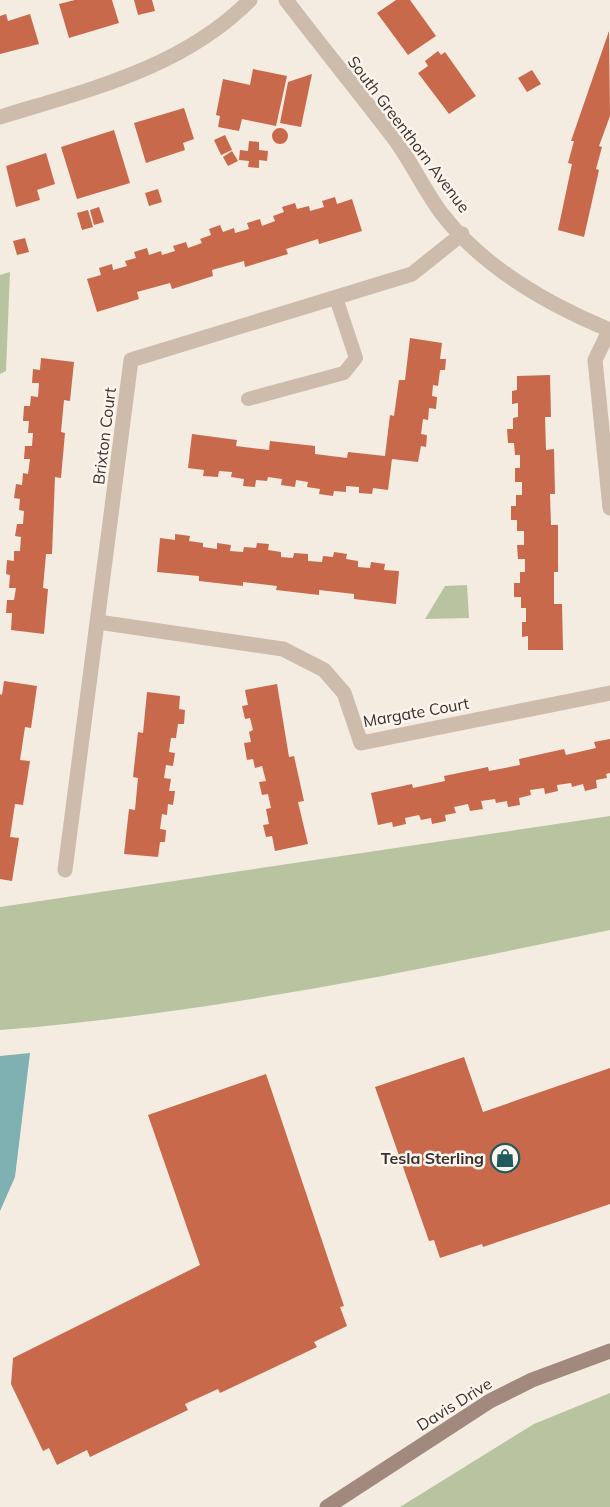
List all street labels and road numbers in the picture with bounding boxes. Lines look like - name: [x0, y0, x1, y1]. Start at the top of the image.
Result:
- street label: South Greenthorn Avenue: [344, 52, 474, 216]
- street label: Brixton Court: [88, 386, 120, 486]
- street label: Margate Court: [361, 693, 471, 731]
- street label: Davis Drive: [413, 1373, 495, 1435]

